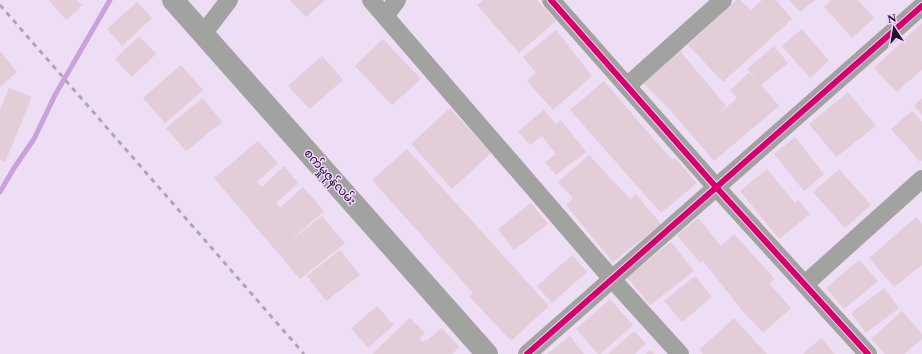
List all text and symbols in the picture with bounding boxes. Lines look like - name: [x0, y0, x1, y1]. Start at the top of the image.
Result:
- north arrow: [874, 8, 914, 48]
- text: N: [886, 9, 898, 28]
- street label: စက်မှုဇုန်လမ်း: [299, 145, 360, 210]

